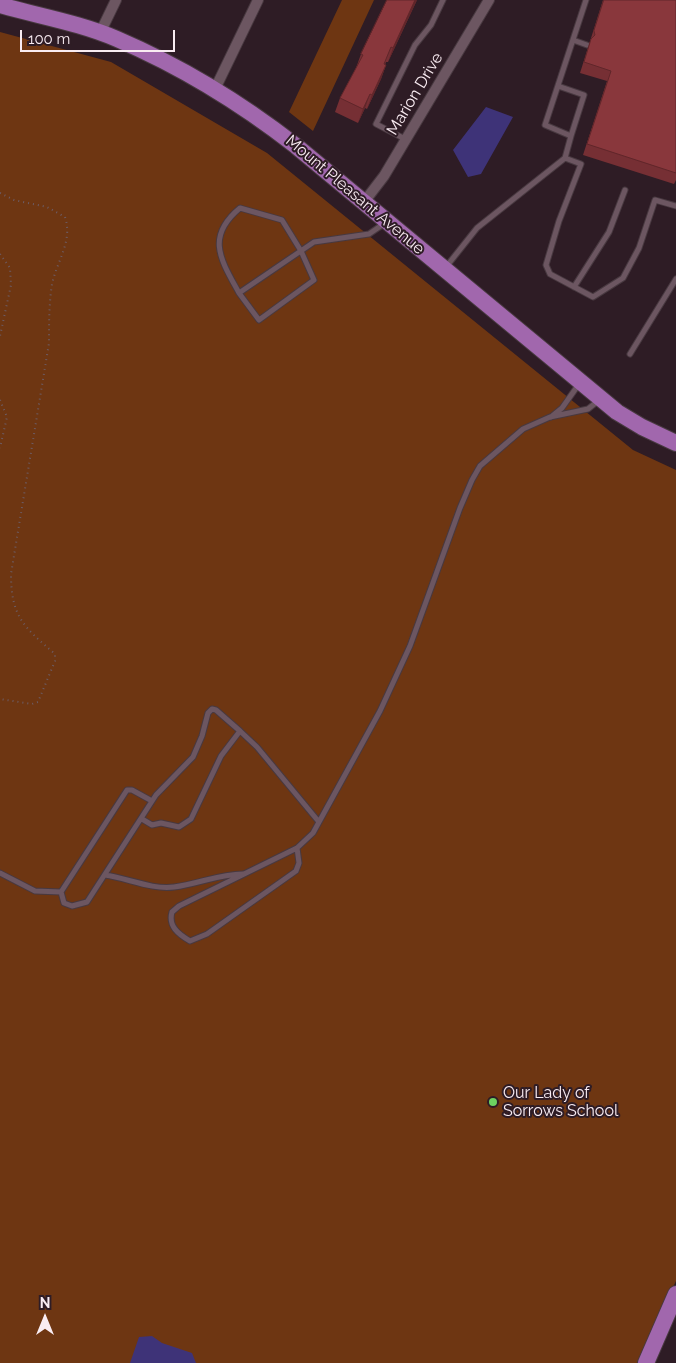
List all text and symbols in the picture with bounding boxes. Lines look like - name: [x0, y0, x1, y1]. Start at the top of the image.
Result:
- scale bar: [22, 20, 178, 52]
- text: 100 m: [28, 30, 70, 48]
- street label: Marion Drive: [383, 49, 447, 139]
- street label: Mount Pleasant Avenue: [282, 131, 428, 259]
- place label: Our Lady of Sorrows School: [503, 1083, 618, 1121]
- marker: Our Lady of Sorrows School: [487, 1096, 499, 1108]
- north arrow: [20, 1293, 70, 1343]
- text: N: [40, 1295, 50, 1311]

